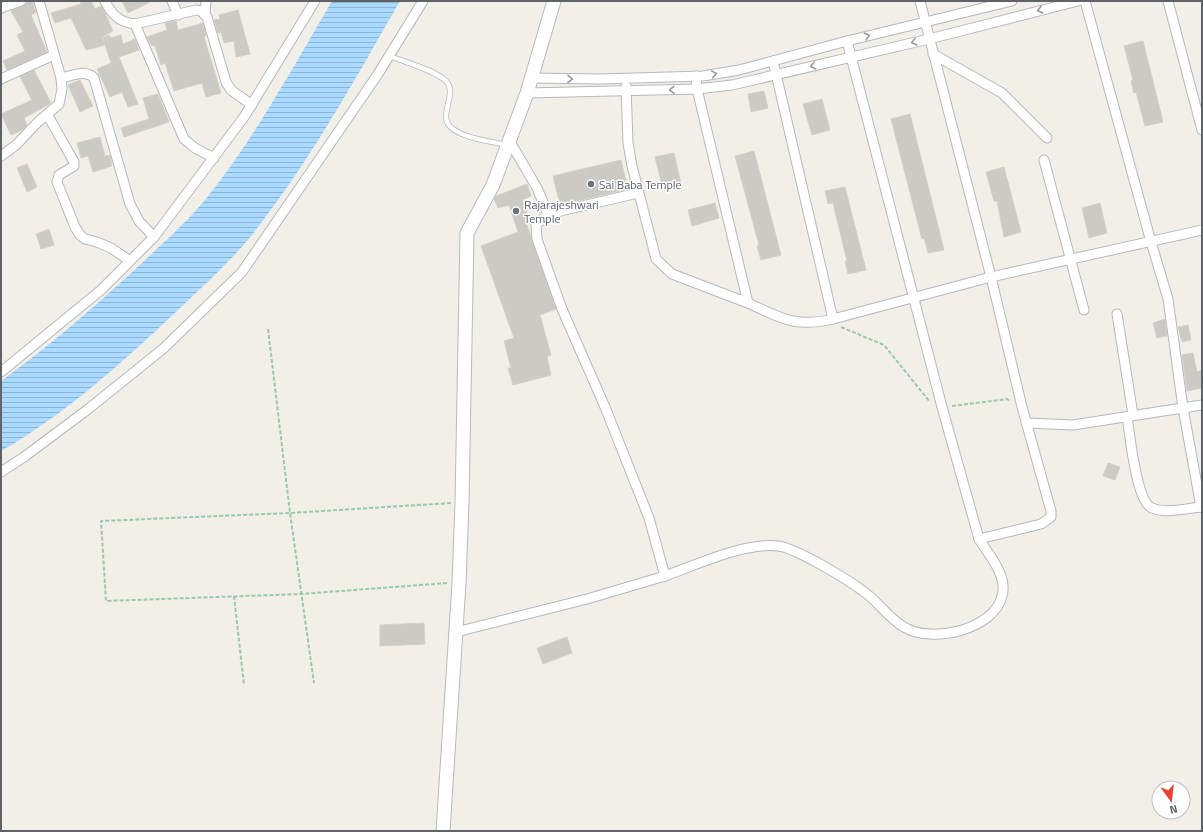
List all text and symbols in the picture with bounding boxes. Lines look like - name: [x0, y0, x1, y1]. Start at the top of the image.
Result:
- one-way arrow: [1037, 5, 1044, 14]
- one-way arrow: [864, 32, 871, 41]
- one-way arrow: [911, 37, 917, 45]
- one-way arrow: [810, 61, 817, 69]
- one-way arrow: [711, 71, 717, 79]
- one-way arrow: [567, 75, 573, 83]
- one-way arrow: [669, 86, 675, 94]
- place label: Sai Baba Temple: [599, 175, 682, 194]
- marker: Sai Baba Temple: [586, 179, 596, 189]
- place label: Rajarajeshwari Temple: [524, 195, 599, 228]
- marker: Rajarajeshwari Temple: [511, 206, 521, 216]
- north arrow: [1151, 780, 1191, 820]
- text: N: [1168, 801, 1179, 818]

